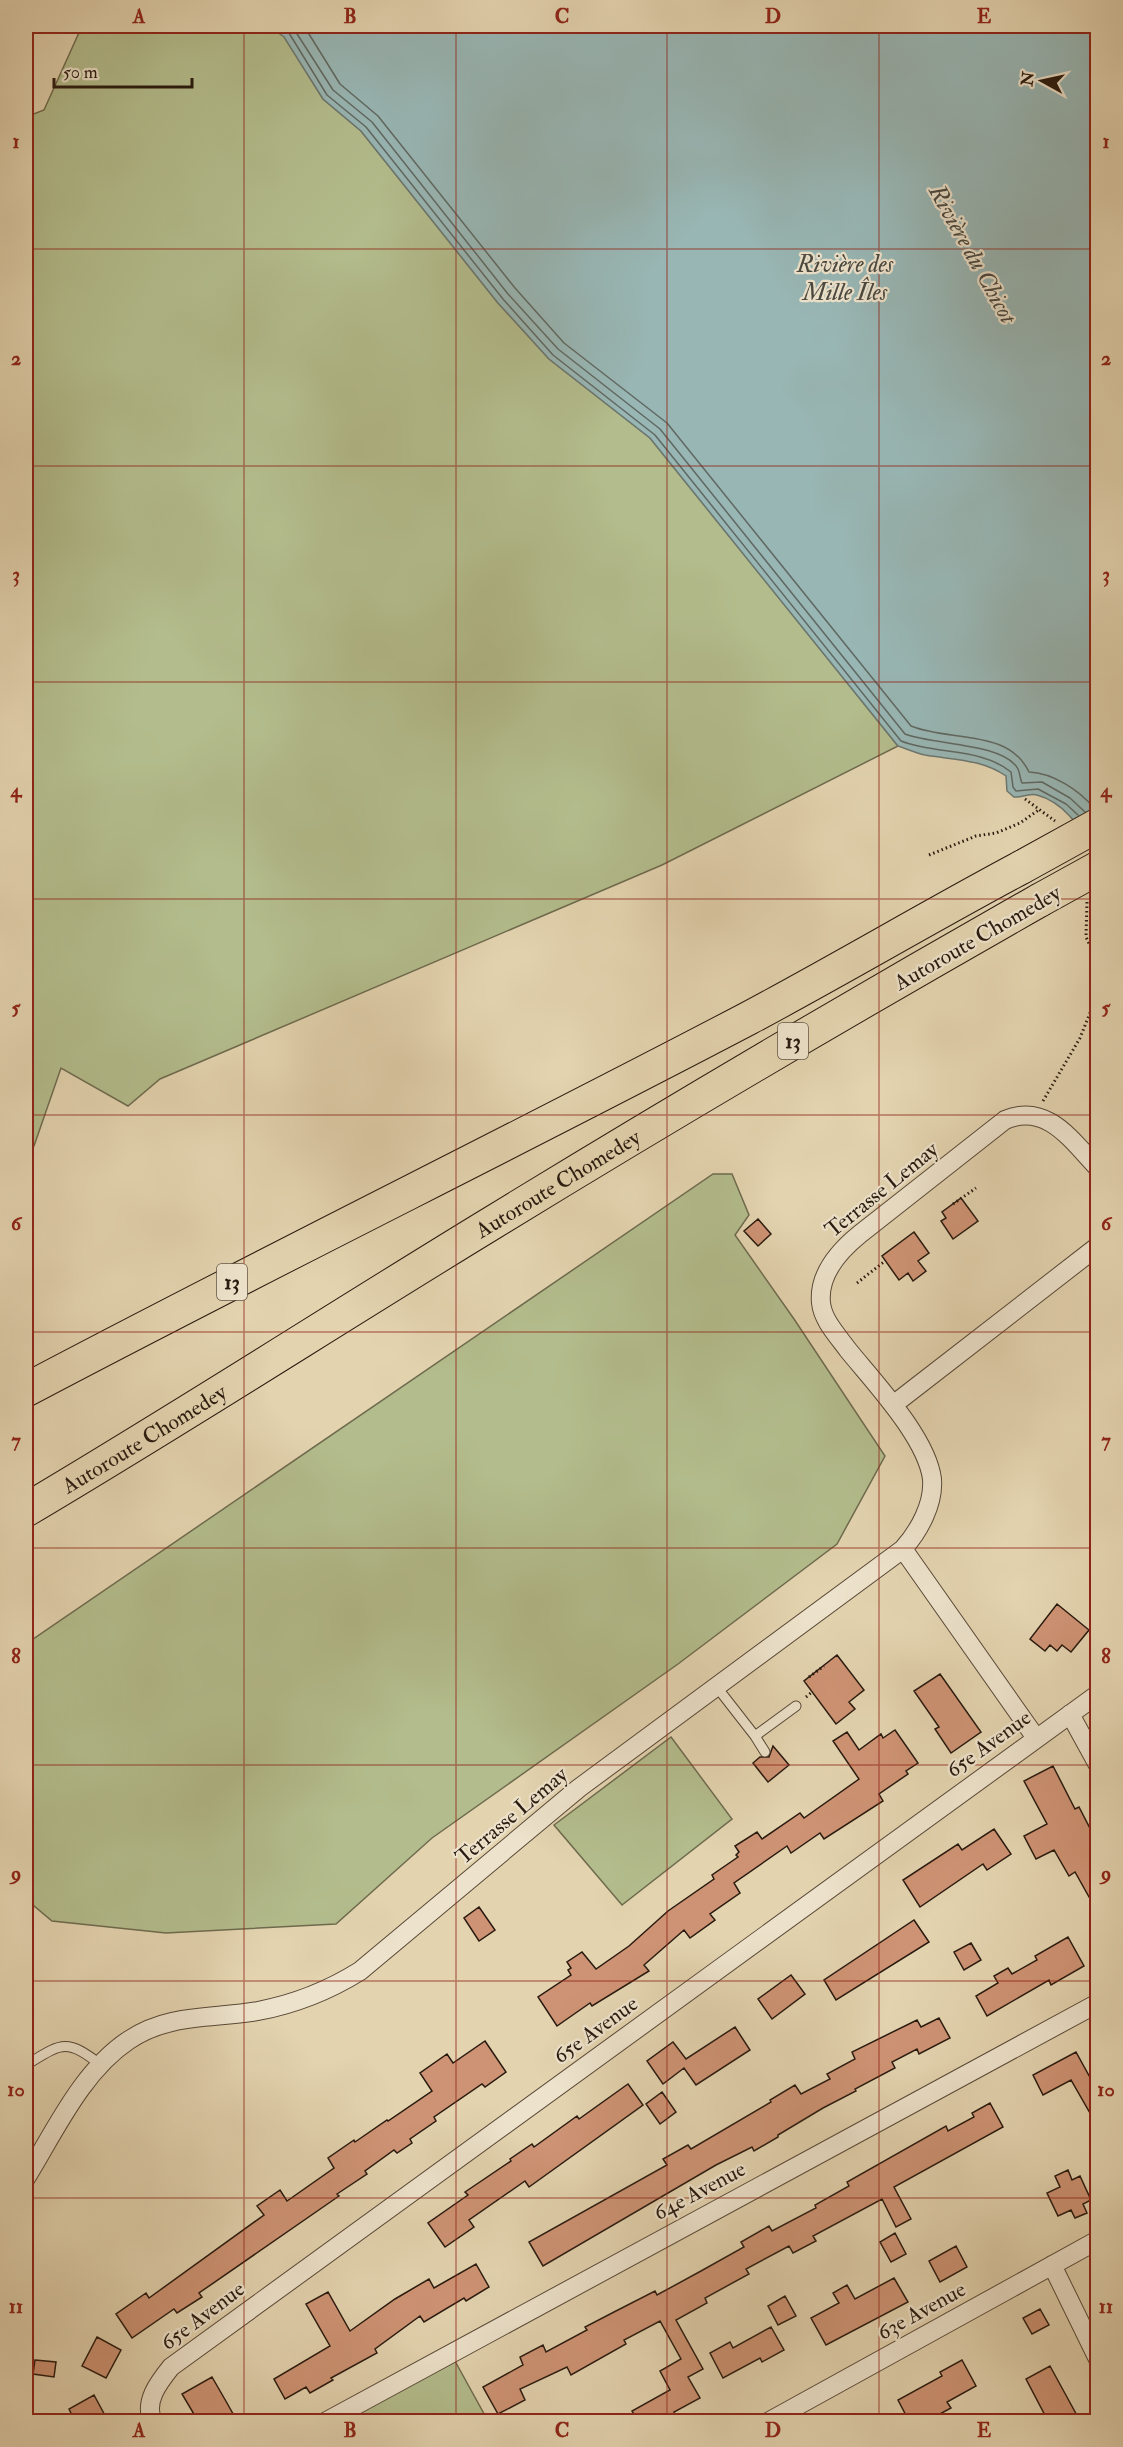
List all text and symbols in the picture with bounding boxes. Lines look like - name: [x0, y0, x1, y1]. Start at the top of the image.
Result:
- text: A: [132, 4, 146, 29]
- text: B: [343, 4, 357, 29]
- text: C: [555, 4, 569, 29]
- text: D: [765, 4, 781, 29]
- text: E: [977, 4, 992, 29]
- scale bar: [54, 51, 192, 89]
- north arrow: [1012, 51, 1072, 111]
- text: 50 m: [63, 61, 98, 84]
- text: N: [1017, 70, 1039, 89]
- text: 1: [12, 129, 20, 154]
- text: 1: [1102, 129, 1110, 154]
- water label: Rivière du Chicot: [921, 178, 1024, 330]
- water label: Rivière des Mille Îles: [796, 249, 894, 308]
- text: 2: [11, 346, 21, 371]
- text: 2: [1101, 346, 1111, 371]
- text: 3: [12, 562, 20, 587]
- text: 3: [1102, 562, 1110, 587]
- text: 4: [10, 778, 23, 803]
- text: 4: [1100, 778, 1113, 803]
- street label: Autoroute Chomedey: [888, 879, 1066, 997]
- text: 5: [12, 995, 22, 1020]
- text: 5: [1102, 995, 1112, 1020]
- road number: 13: [778, 1023, 808, 1059]
- street label: Autoroute Chomedey: [470, 1123, 646, 1245]
- street label: Terrasse Lemay: [819, 1135, 944, 1244]
- text: 6: [11, 1211, 23, 1236]
- text: 6: [1101, 1211, 1113, 1236]
- road number: 13: [217, 1264, 247, 1300]
- street label: Autoroute Chomedey: [56, 1378, 232, 1501]
- text: 7: [11, 1428, 21, 1453]
- text: 7: [1101, 1428, 1111, 1453]
- text: 8: [11, 1644, 21, 1669]
- text: 8: [1101, 1644, 1111, 1669]
- street label: 65e Avenue: [941, 1704, 1037, 1784]
- street label: Terrasse Lemay: [450, 1761, 574, 1871]
- text: 9: [9, 1861, 21, 1886]
- text: 9: [1099, 1861, 1111, 1886]
- street label: 65e Avenue: [548, 1990, 644, 2070]
- text: 10: [7, 2077, 25, 2102]
- text: 10: [1097, 2077, 1115, 2102]
- street label: 64e Avenue: [649, 2155, 750, 2227]
- street label: 65e Avenue: [155, 2275, 250, 2357]
- street label: 63e Avenue: [872, 2275, 971, 2347]
- text: 11: [9, 2294, 23, 2319]
- text: 11: [1099, 2294, 1113, 2319]
- text: A: [132, 2418, 146, 2443]
- text: B: [343, 2418, 357, 2443]
- text: C: [555, 2418, 569, 2443]
- text: D: [765, 2418, 781, 2443]
- text: E: [977, 2418, 992, 2443]

